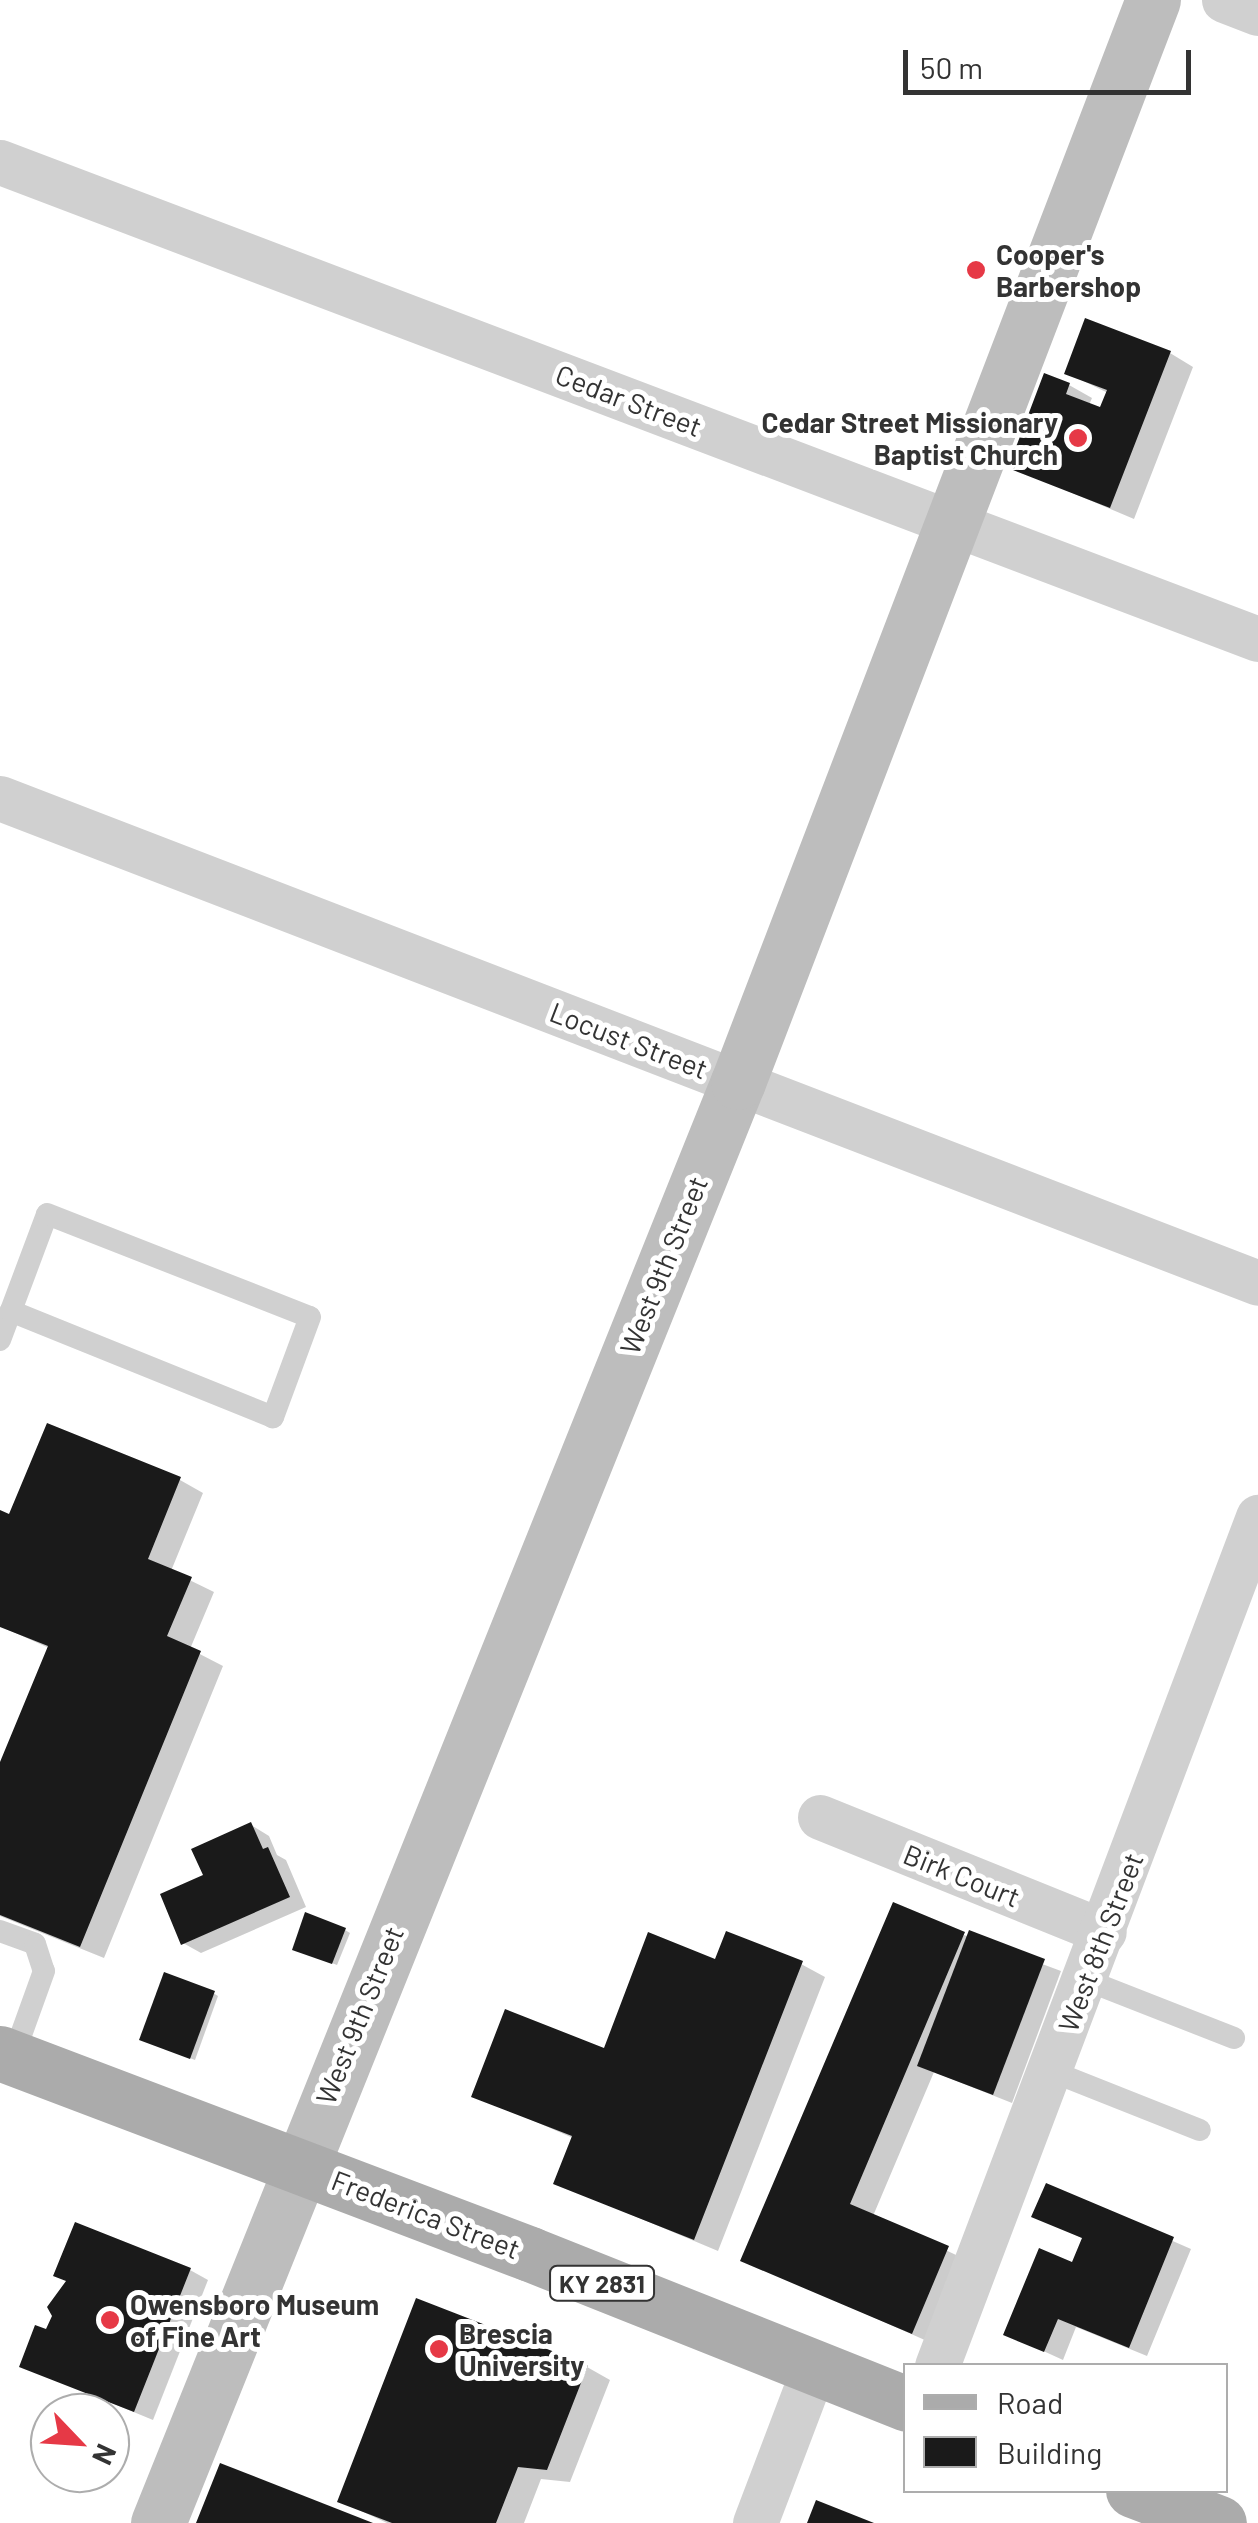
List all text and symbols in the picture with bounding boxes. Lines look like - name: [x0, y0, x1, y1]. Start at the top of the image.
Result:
- scale bar: [908, 30, 1196, 92]
- text: 50 m: [920, 49, 983, 85]
- place label: Cooper's Barbershop: [996, 237, 1141, 303]
- marker: Cooper's Barbershop: [965, 259, 987, 281]
- street label: Cedar Street: [551, 357, 707, 443]
- place label: Cedar Street Missionary Baptist Church: [762, 405, 1058, 471]
- marker: Cedar Street Missionary Baptist Church: [1067, 427, 1089, 449]
- street label: Locust Street: [545, 994, 713, 1086]
- street label: West 9th Street: [612, 1171, 714, 1359]
- street label: Birk Court: [899, 1836, 1025, 1914]
- street label: West 8th Street: [1050, 1848, 1150, 2036]
- street label: West 9th Street: [308, 1921, 410, 2109]
- street label: Frederica Street: [327, 2163, 525, 2265]
- road number: KY 2831: [547, 2263, 657, 2303]
- place label: Owensboro Museum of Fine Art: [130, 2287, 379, 2353]
- marker: Owensboro Museum of Fine Art: [99, 2309, 121, 2331]
- place label: Brescia University: [459, 2316, 584, 2382]
- marker: Brescia University: [428, 2338, 450, 2360]
- legend: [903, 2363, 1228, 2493]
- text: Road: [997, 2384, 1063, 2420]
- north arrow: [30, 2393, 130, 2493]
- text: Building: [997, 2434, 1102, 2470]
- text: N: [86, 2439, 125, 2470]

